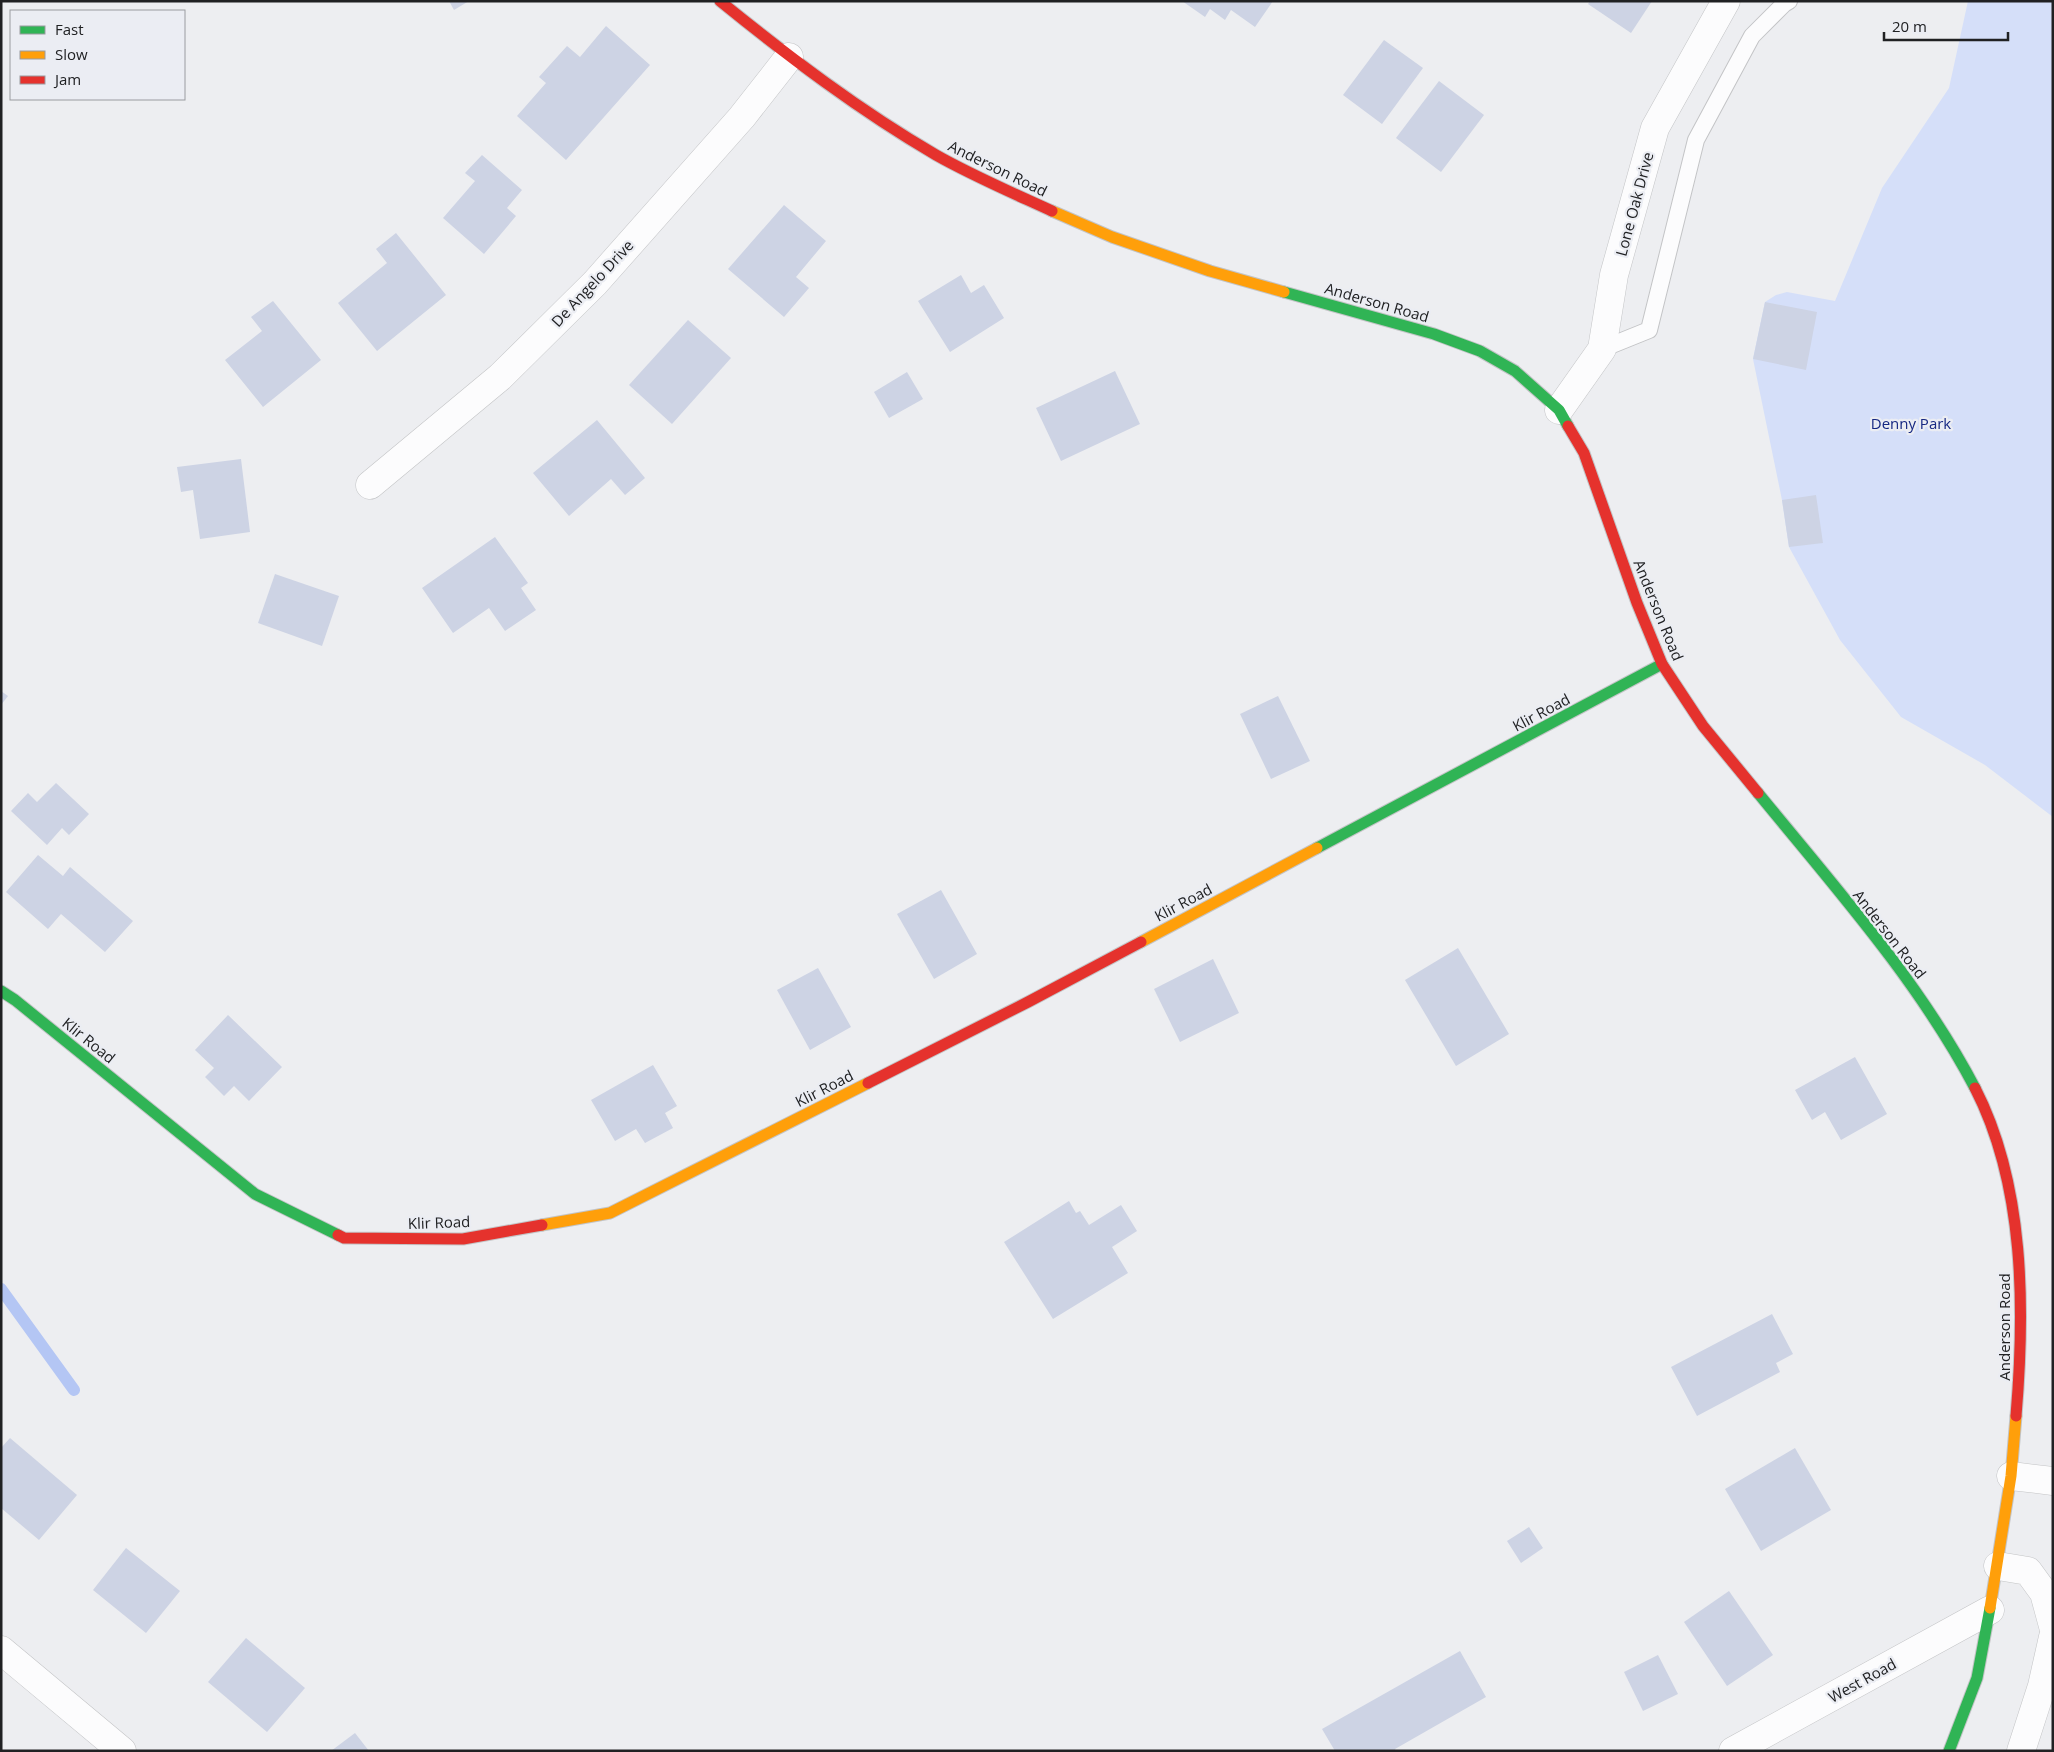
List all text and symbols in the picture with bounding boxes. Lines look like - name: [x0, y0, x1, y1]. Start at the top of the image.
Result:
- legend: [10, 10, 185, 100]
- scale bar: [1884, 10, 2008, 42]
- text: 20 m: [1892, 16, 1927, 36]
- text: Fast: [55, 19, 84, 39]
- text: Slow: [55, 44, 88, 64]
- text: Jam: [53, 69, 81, 89]
- street label: Anderson Road: [945, 135, 1051, 201]
- street label: Lone Oak Drive: [1611, 150, 1657, 258]
- street label: De Angelo Drive: [547, 235, 637, 331]
- street label: Anderson Road: [1323, 278, 1431, 326]
- park label: Denny Park: [1871, 413, 1951, 433]
- street label: Anderson Road: [1630, 556, 1688, 664]
- street label: Klir Road: [1509, 688, 1573, 736]
- street label: Klir Road: [1151, 878, 1215, 926]
- street label: Anderson Road: [1849, 885, 1931, 983]
- street label: Klir Road: [58, 1013, 120, 1067]
- street label: Klir Road: [792, 1065, 856, 1111]
- street label: Klir Road: [407, 1211, 471, 1233]
- street label: Anderson Road: [1994, 1273, 2014, 1381]
- street label: West Road: [1825, 1653, 1899, 1707]

